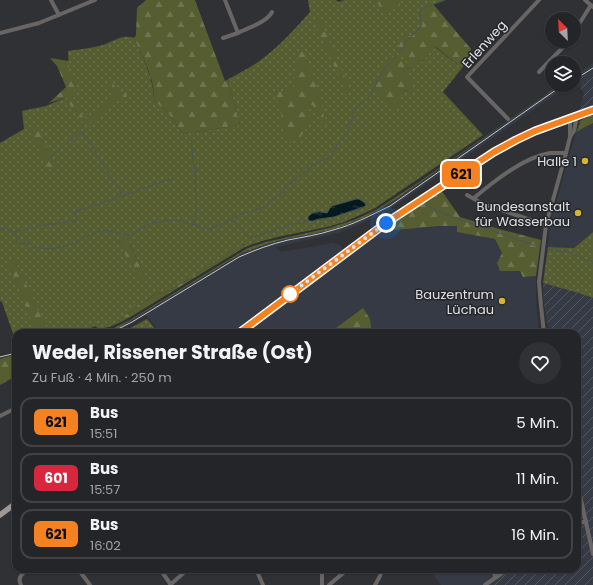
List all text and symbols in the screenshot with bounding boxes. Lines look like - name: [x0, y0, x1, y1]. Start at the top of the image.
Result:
- north arrow: [545, 12, 581, 48]
- map controls: [545, 12, 581, 92]
- street label: Erlenweg: [458, 16, 511, 72]
- button: layers: [545, 56, 581, 92]
- place label: Halle 1: [537, 152, 577, 171]
- marker: Halle 1: [580, 156, 590, 166]
- line badge: 621: [438, 161, 484, 187]
- text: 621: [450, 164, 472, 184]
- place label: Bundesanstalt für Wasserbau: [475, 197, 570, 231]
- marker: Bundesanstalt für Wasserbau: [573, 208, 583, 218]
- your location: [376, 213, 396, 233]
- unlabelled marker: [281, 285, 299, 303]
- place label: Bauzentrum Lüchau: [415, 285, 494, 319]
- marker: Bauzentrum Lüchau: [497, 296, 507, 306]
- text: Wedel, Rissener Straße (Ost): [32, 339, 313, 366]
- button: heart: [519, 342, 561, 384]
- text: Zu Fuß · 4 Min. · 250 m: [32, 368, 172, 387]
- text: Bus: [90, 402, 118, 423]
- text: 621: [45, 412, 67, 432]
- text: 5 Min.: [516, 412, 559, 433]
- text: 15:51: [90, 424, 117, 443]
- text: Bus: [90, 458, 118, 479]
- text: 601: [44, 468, 68, 488]
- text: 11 Min.: [516, 468, 559, 489]
- text: 15:57: [90, 480, 120, 499]
- text: Bus: [90, 514, 118, 535]
- text: 621: [45, 524, 67, 544]
- text: 16 Min.: [511, 524, 559, 545]
- text: 16:02: [90, 536, 121, 555]

